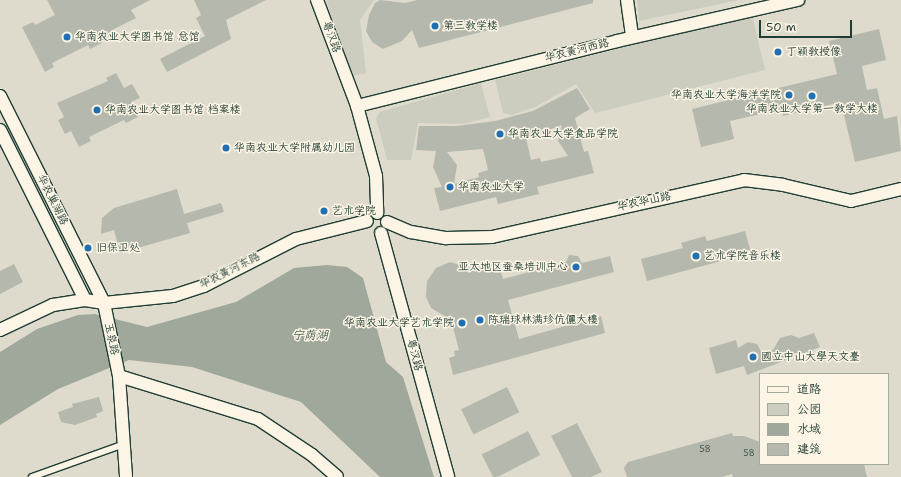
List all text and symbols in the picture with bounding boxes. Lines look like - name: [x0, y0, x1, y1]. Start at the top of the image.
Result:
- scale bar: [761, 12, 854, 38]
- street label: 粤汉路: [319, 19, 343, 55]
- place label: 第三教学楼: [443, 19, 498, 33]
- text: 50 m: [766, 19, 796, 35]
- marker: 第三教学楼: [430, 21, 440, 31]
- place label: 华南农业大学图书馆 总馆: [75, 30, 200, 44]
- marker: 华南农业大学图书馆 总馆: [62, 32, 72, 42]
- street label: 华农黄河西路: [543, 37, 611, 65]
- place label: 丁颖教授像: [786, 45, 841, 59]
- marker: 丁颖教授像: [773, 47, 783, 57]
- place label: 华南农业大学海洋学院: [671, 88, 781, 102]
- marker: 华南农业大学海洋学院: [784, 90, 794, 100]
- marker: 华南农业大学第一教学大楼: [807, 91, 817, 101]
- place label: 华南农业大学第一教学大楼: [746, 102, 878, 116]
- place label: 华南农业大学图书馆 档案楼: [105, 103, 241, 117]
- marker: 华南农业大学图书馆 档案楼: [92, 105, 102, 115]
- place label: 华南农业大学食品学院: [508, 127, 618, 141]
- marker: 华南农业大学食品学院: [495, 129, 505, 139]
- place label: 华南农业大学附属幼儿园: [234, 141, 355, 155]
- marker: 华南农业大学附属幼儿园: [221, 143, 231, 153]
- street label: 华农巢湖路: [34, 173, 70, 227]
- place label: 华南农业大学: [458, 180, 524, 194]
- marker: 华南农业大学: [445, 182, 455, 192]
- street label: 华农华山路: [616, 190, 672, 214]
- place label: 艺术学院: [332, 204, 376, 218]
- marker: 艺术学院: [319, 206, 329, 216]
- place label: 旧保卫处: [96, 241, 140, 255]
- marker: 旧保卫处: [83, 243, 93, 253]
- place label: 艺术学院音乐楼: [704, 249, 781, 263]
- street label: 华农黄河东路: [198, 250, 262, 292]
- marker: 艺术学院音乐楼: [691, 251, 701, 261]
- place label: 亚太地区蚕桑培训中心: [458, 260, 568, 274]
- marker: 亚太地区蚕桑培训中心: [571, 262, 581, 272]
- place label: 陈瑞球林满珍伉儷大樓: [488, 313, 598, 327]
- marker: 陈瑞球林满珍伉儷大樓: [475, 315, 485, 325]
- place label: 华南农业大学艺术学院: [344, 316, 454, 330]
- marker: 华南农业大学艺术学院: [457, 318, 467, 328]
- street label: 玉泉路: [101, 321, 121, 357]
- water label: 宁荫湖: [292, 329, 328, 343]
- street label: 粤汉路: [403, 337, 425, 373]
- place label: 國立中山大學天文臺: [761, 350, 860, 364]
- marker: 國立中山大學天文臺: [748, 352, 758, 362]
- legend: [759, 373, 889, 465]
- text: 道路: [797, 381, 821, 397]
- text: 公园: [797, 401, 821, 417]
- text: 水域: [797, 421, 821, 437]
- text: 建筑: [797, 441, 821, 457]
- house number: 58: [699, 444, 711, 454]
- house number: 58: [743, 448, 755, 458]

